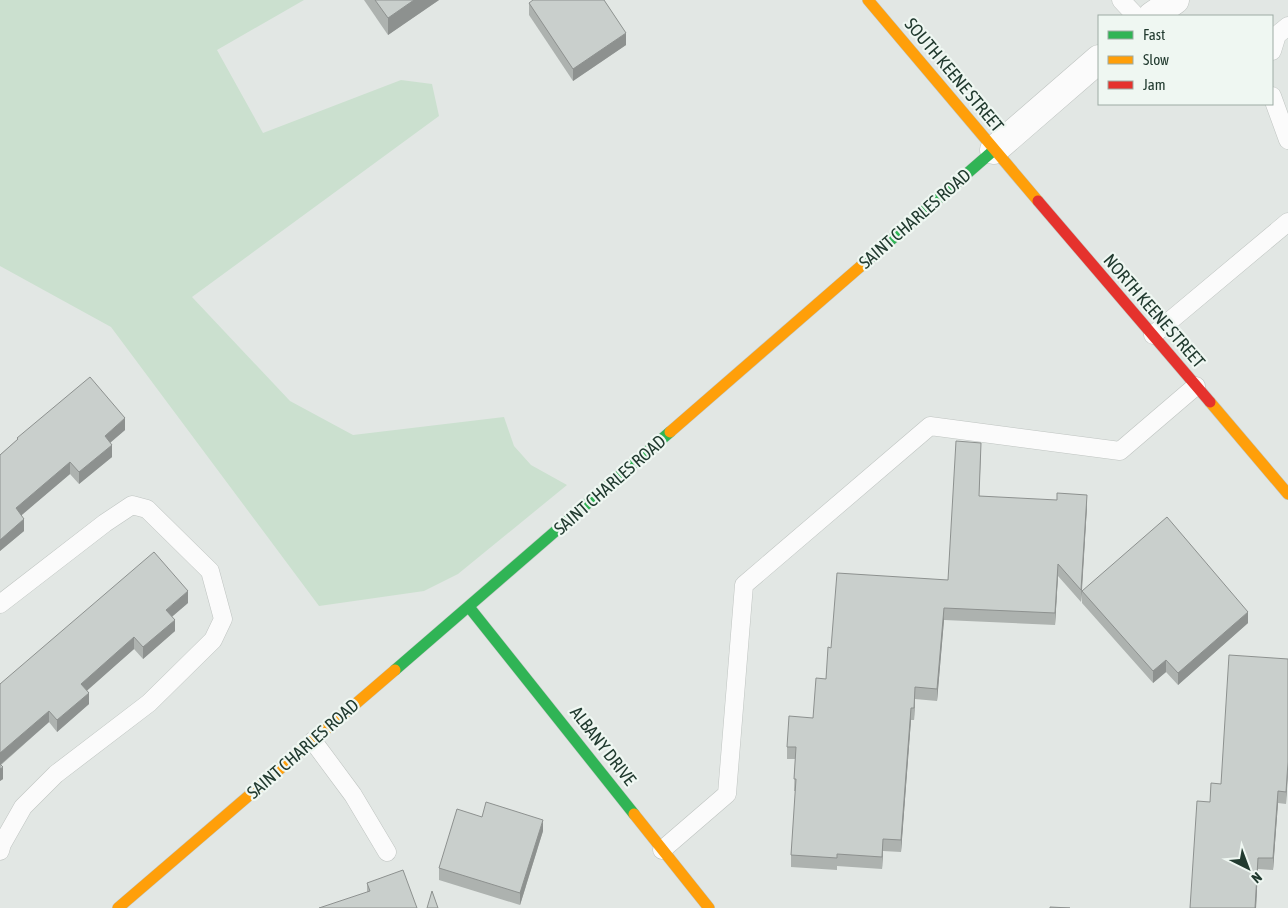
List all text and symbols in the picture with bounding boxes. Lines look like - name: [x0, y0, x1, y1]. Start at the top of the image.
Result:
- street label: SOUTH KEENE STREET: [901, 13, 1008, 136]
- legend: [1098, 15, 1273, 105]
- text: Fast: [1143, 26, 1165, 43]
- text: Slow: [1143, 51, 1169, 68]
- text: Jam: [1143, 76, 1166, 93]
- street label: SAINT CHARLES ROAD: [854, 164, 975, 273]
- street label: NORTH KEENE STREET: [1099, 250, 1209, 372]
- street label: SAINT CHARLES ROAD: [549, 430, 670, 539]
- street label: SAINT CHARLES ROAD: [242, 694, 363, 803]
- street label: ALBANY DRIVE: [566, 702, 641, 790]
- north arrow: [1223, 843, 1273, 893]
- text: N: [1248, 869, 1265, 886]

